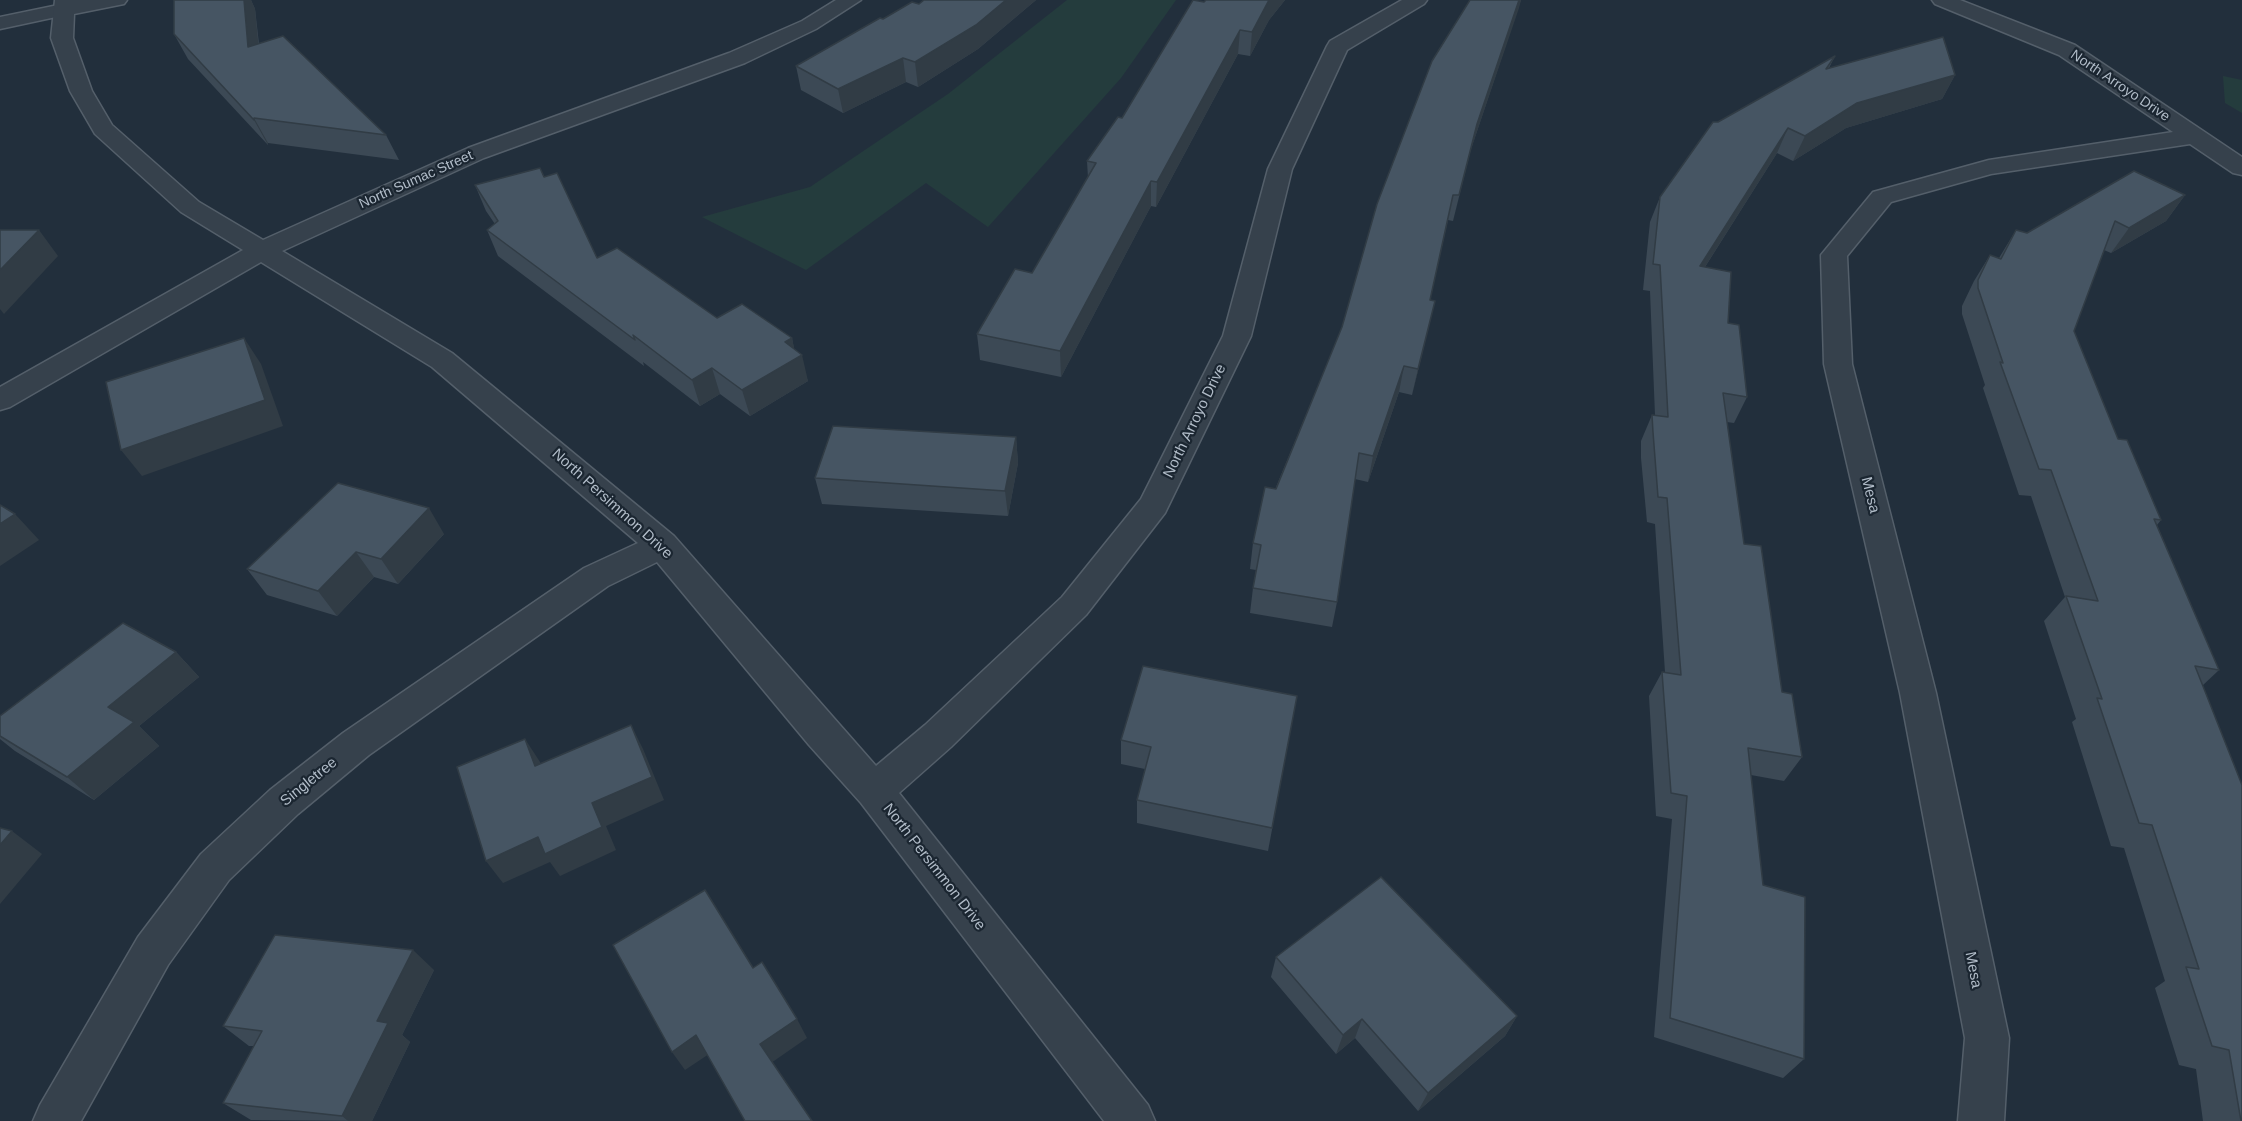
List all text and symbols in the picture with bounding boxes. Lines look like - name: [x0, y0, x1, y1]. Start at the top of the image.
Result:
- street label: North Arroyo Drive: [2067, 47, 2173, 125]
- street label: North Sumac Street: [356, 147, 476, 213]
- street label: North Arroyo Drive: [1160, 361, 1230, 481]
- street label: North Persimmon Drive: [548, 445, 676, 563]
- street label: Mesa: [1857, 475, 1883, 515]
- street label: Singletree: [277, 754, 341, 810]
- street label: North Persimmon Drive: [879, 800, 989, 934]
- street label: Mesa: [1961, 950, 1985, 990]

